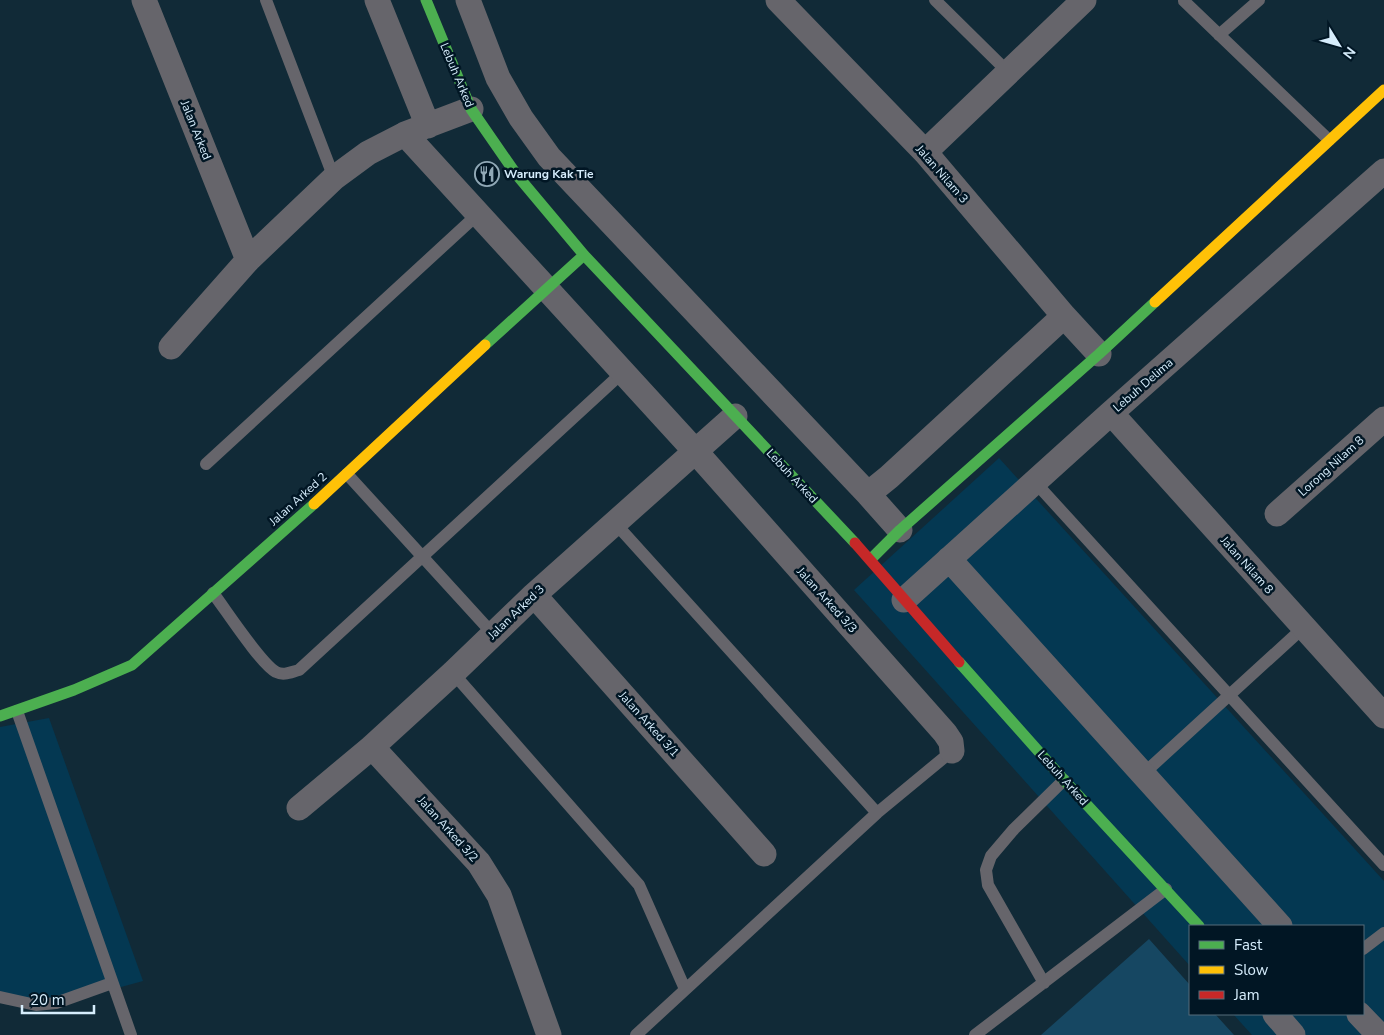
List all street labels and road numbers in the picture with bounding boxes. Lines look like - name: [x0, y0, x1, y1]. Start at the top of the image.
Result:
- street label: Lebuh Arked: [436, 40, 478, 110]
- street label: Jalan Arked: [177, 97, 215, 162]
- street label: Jalan Nilam 3: [912, 141, 972, 206]
- street label: Lebuh Delima: [1110, 354, 1176, 416]
- street label: Lorong Nilam 8: [1295, 432, 1367, 500]
- street label: Lebuh Arked: [763, 445, 821, 507]
- street label: Jalan Arked 2: [265, 469, 330, 530]
- street label: Jalan Nilam 8: [1216, 532, 1277, 597]
- street label: Jalan Arked 3/3: [793, 563, 861, 636]
- street label: Jalan Arked 3: [484, 581, 548, 644]
- street label: Jalan Arked 3/1: [615, 687, 683, 760]
- street label: Lebuh Arked: [1034, 747, 1092, 809]
- street label: Jalan Arked 3/2: [414, 792, 482, 865]

